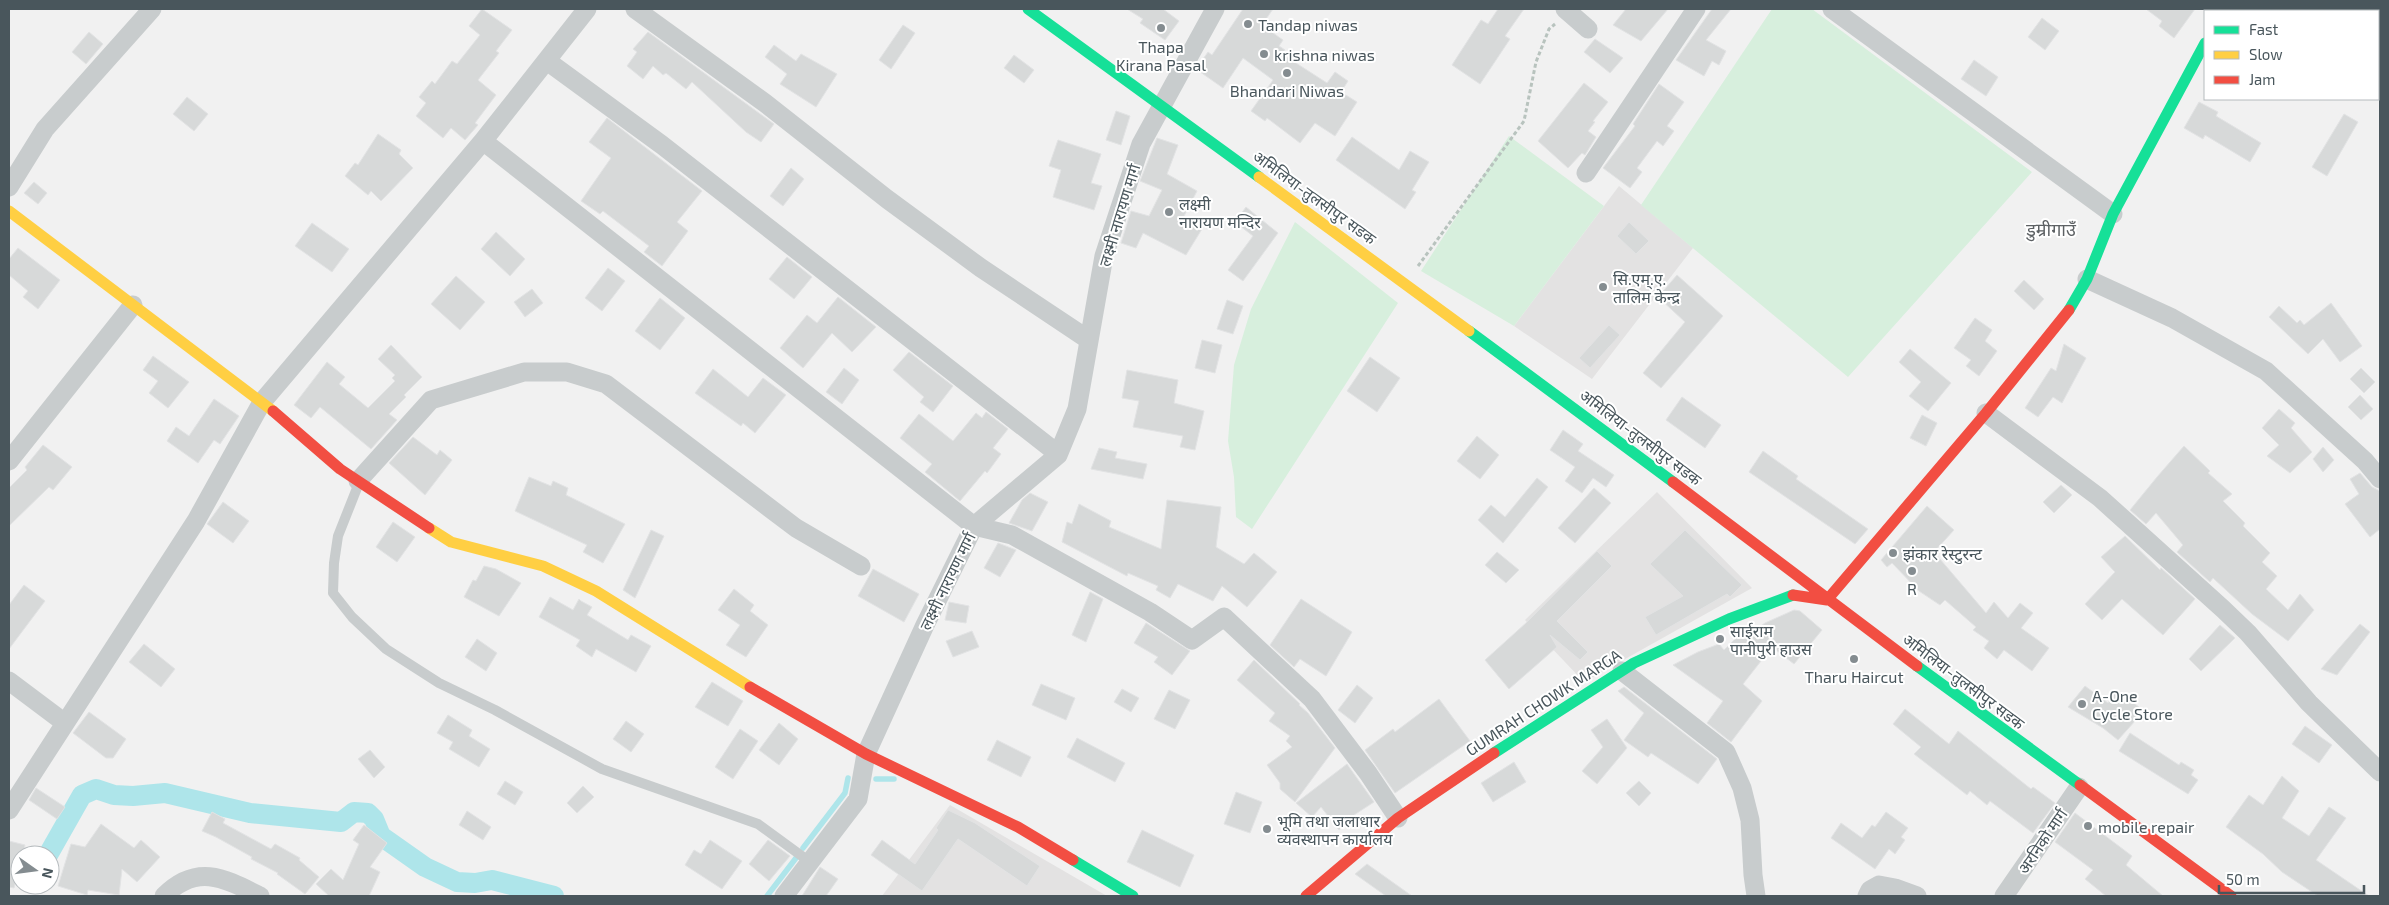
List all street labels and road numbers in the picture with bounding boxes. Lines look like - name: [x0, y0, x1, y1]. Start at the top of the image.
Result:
- street label: अमिलिया-तुलसीपुर सडक: [1249, 146, 1381, 250]
- street label: लक्ष्मी नारायण मार्ग: [1094, 161, 1144, 269]
- street label: अमिलिया-तुलसीपुर सडक: [1575, 385, 1706, 491]
- street label: लक्ष्मी नारायण मार्ग: [915, 528, 979, 633]
- street label: अमिलिया-तुलसीपुर सडक: [1898, 629, 2029, 735]
- street label: GUMRAH CHOWK MARGA: [1462, 645, 1624, 759]
- street label: अरनिको मार्ग: [2013, 804, 2071, 877]

